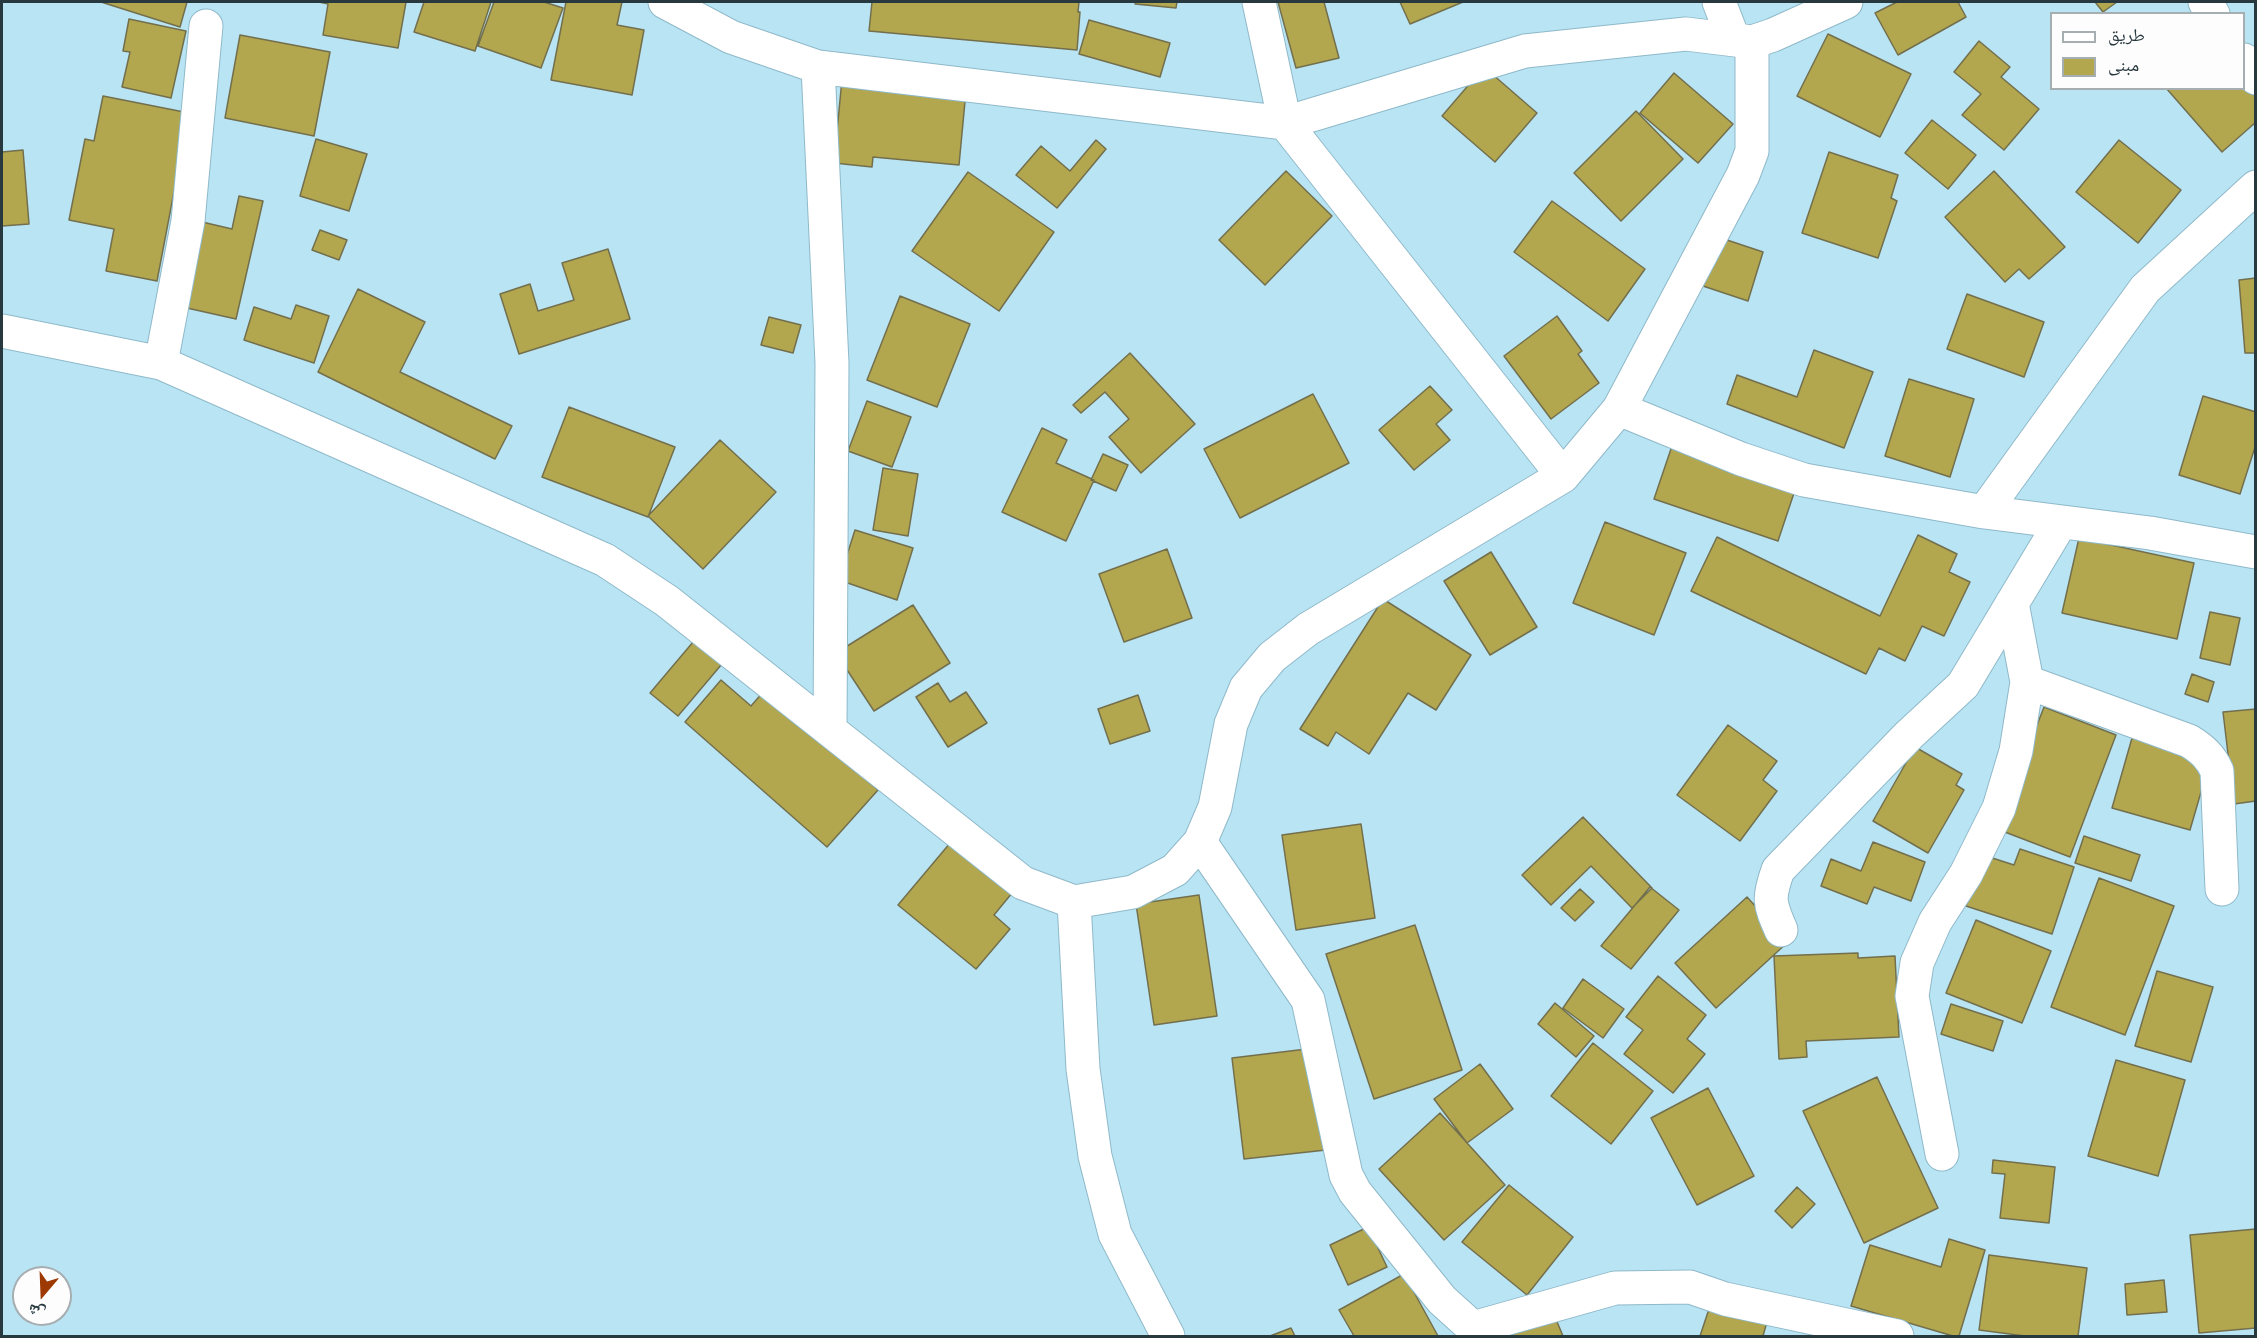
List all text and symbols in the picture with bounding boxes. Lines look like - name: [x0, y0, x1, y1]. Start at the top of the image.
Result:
- legend: [2050, 12, 2245, 90]
- text: طريق: [2108, 23, 2145, 48]
- text: مبنى: [2108, 53, 2139, 78]
- north arrow: [12, 1266, 72, 1326]
- text: ش: [25, 1298, 48, 1324]

